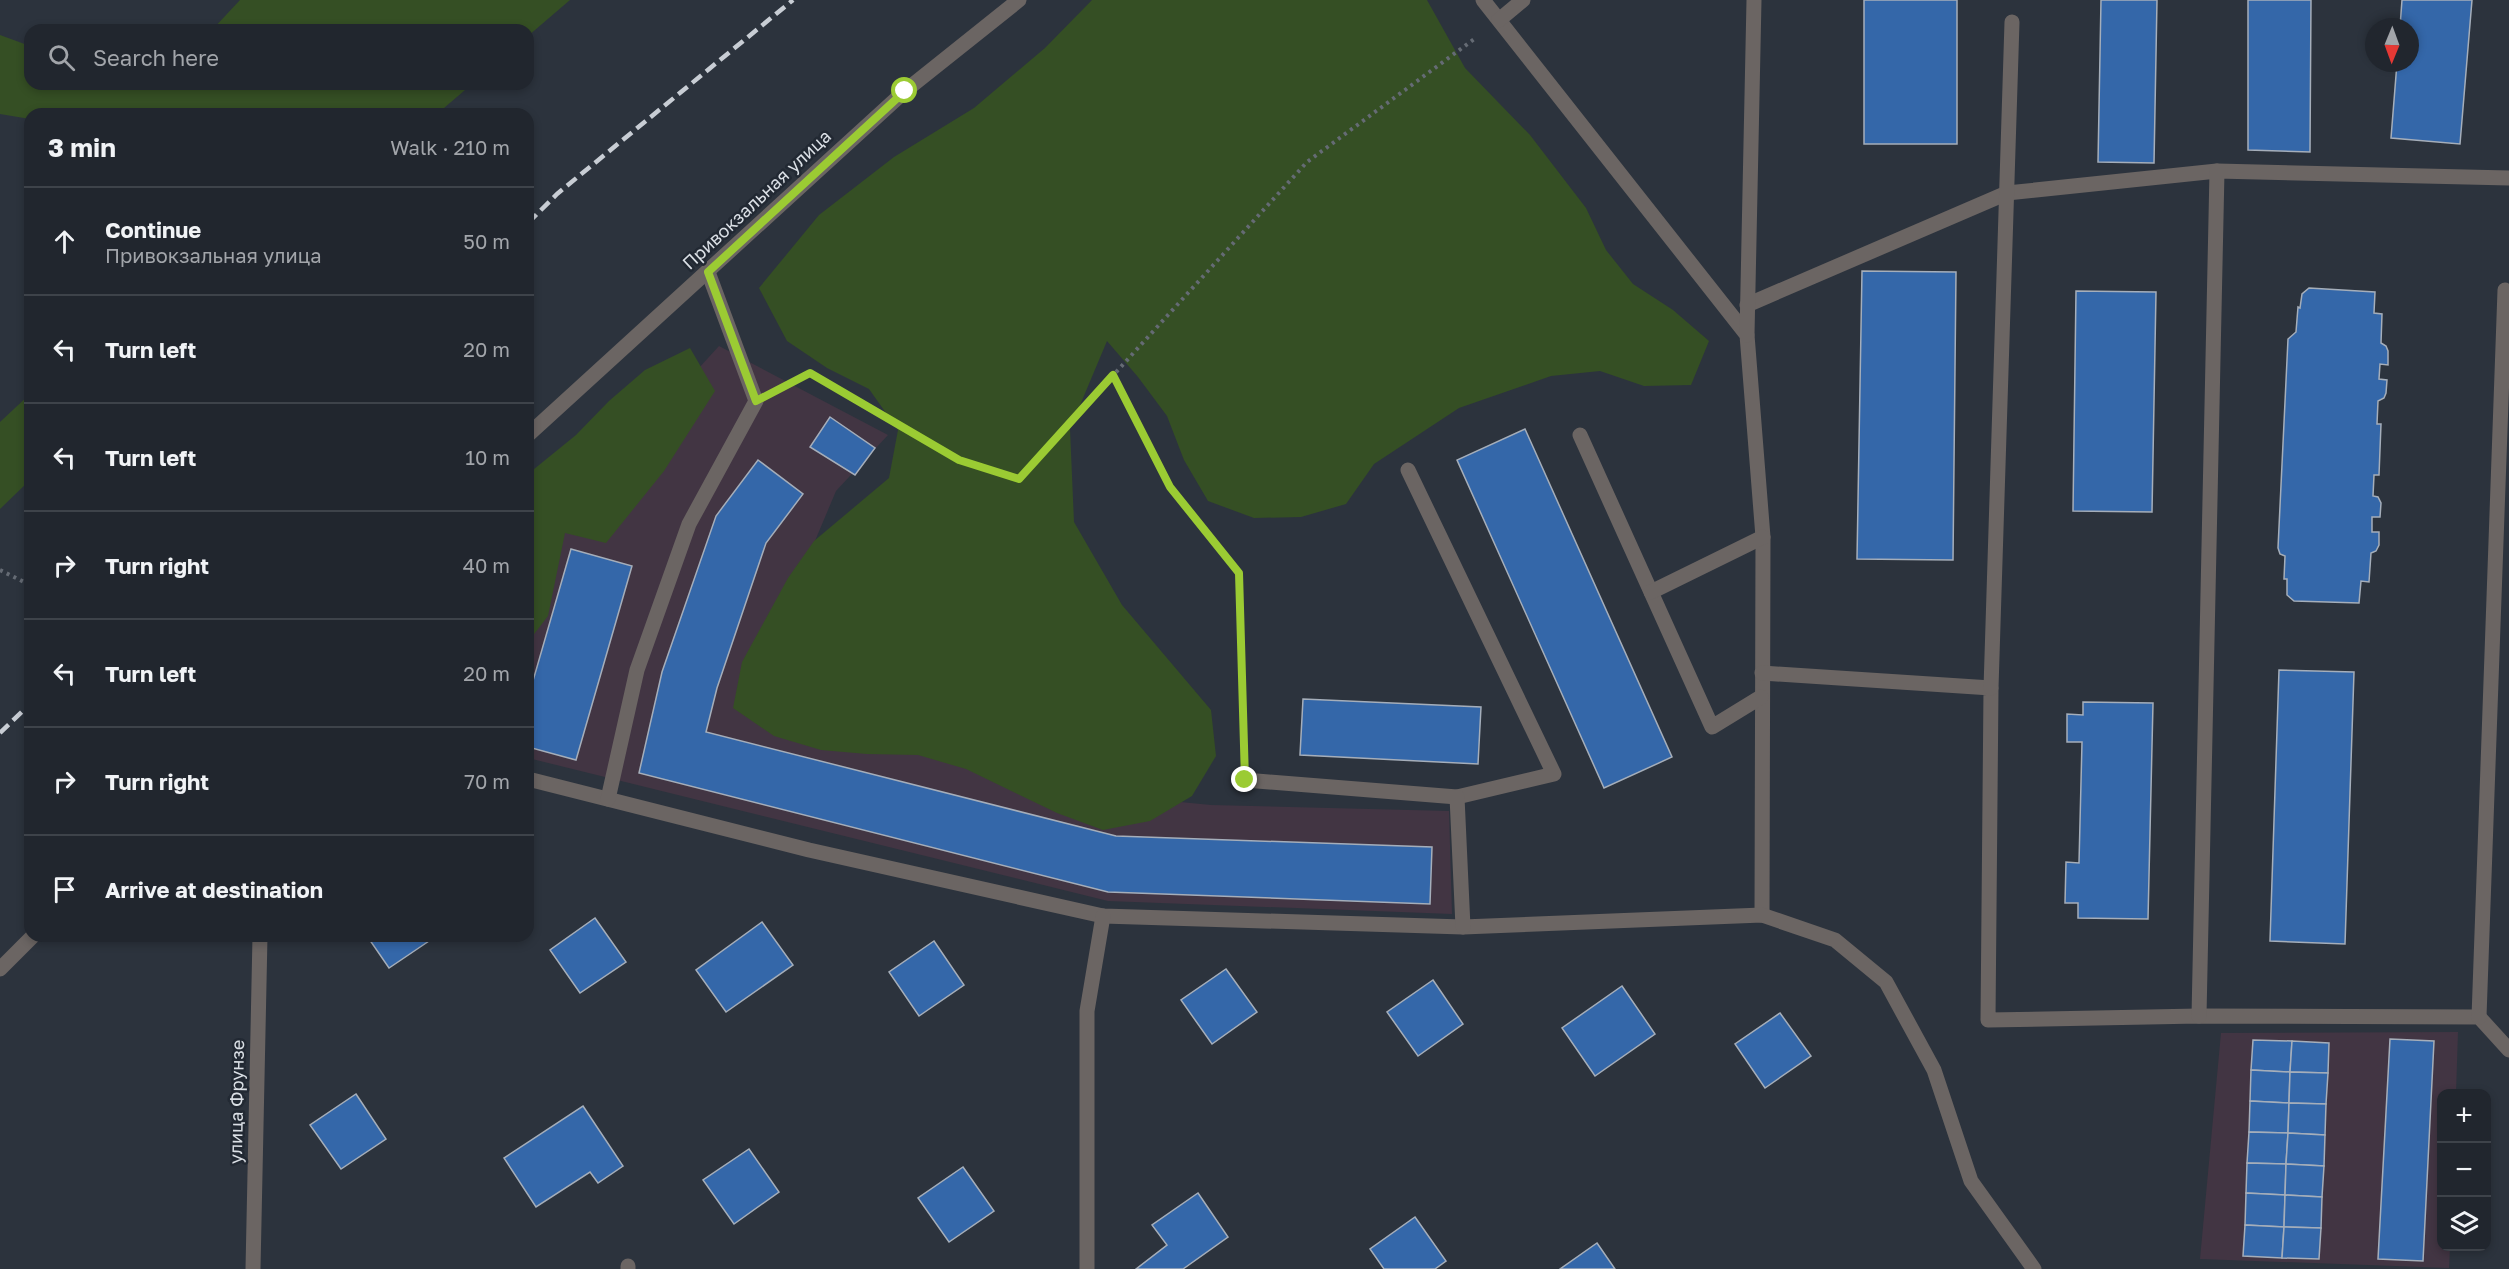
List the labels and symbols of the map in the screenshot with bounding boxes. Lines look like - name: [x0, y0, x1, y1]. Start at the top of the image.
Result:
- north arrow: [2365, 18, 2419, 72]
- route start: [891, 77, 917, 103]
- street label: Привокзальная улица: [678, 125, 835, 274]
- route end: [1231, 766, 1257, 792]
- street label: улица Фрунзе: [224, 1040, 248, 1164]

